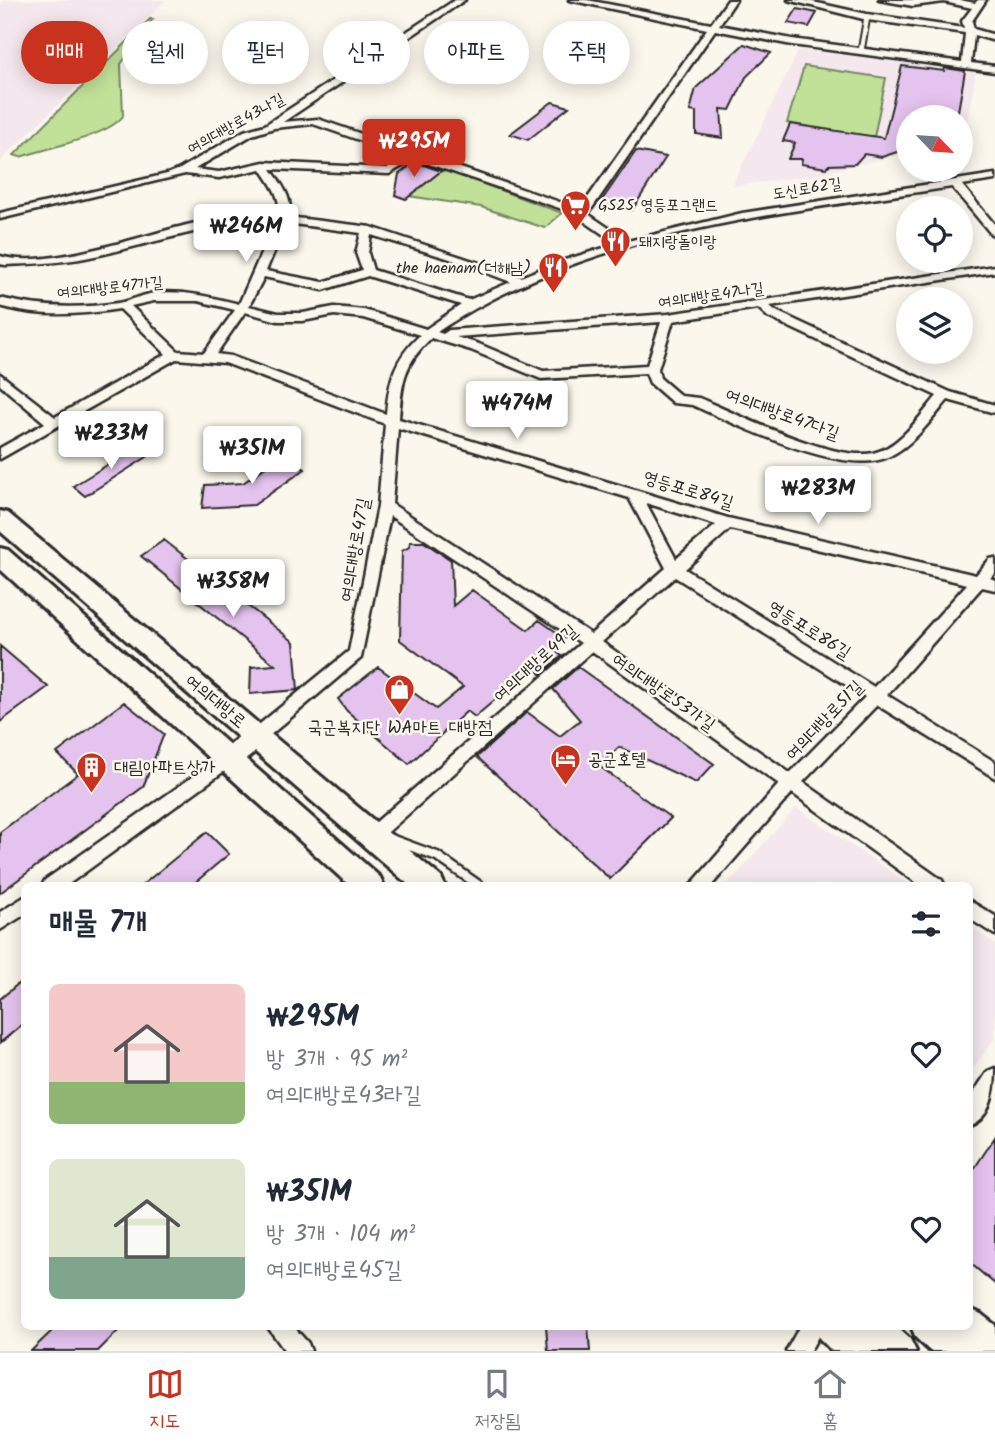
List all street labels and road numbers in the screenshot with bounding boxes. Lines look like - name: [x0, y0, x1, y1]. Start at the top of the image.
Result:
- street label: 여의대방로43나길: [183, 87, 289, 161]
- street label: 도신로62길: [771, 171, 843, 207]
- street label: 여의대방로47가길: [56, 270, 164, 306]
- street label: 여의대방로47나길: [657, 276, 765, 316]
- street label: 여의대방로47다길: [721, 381, 844, 449]
- street label: 영등포로84길: [639, 464, 737, 519]
- street label: 여의대방로47길: [333, 495, 379, 604]
- street label: 영등포로86길: [762, 594, 857, 668]
- street label: 여의대방로49길: [487, 618, 585, 710]
- street label: 여의대방로53가길: [605, 646, 721, 740]
- street label: 여의대방로: [178, 668, 252, 736]
- street label: 여의대방로51길: [779, 674, 871, 768]

